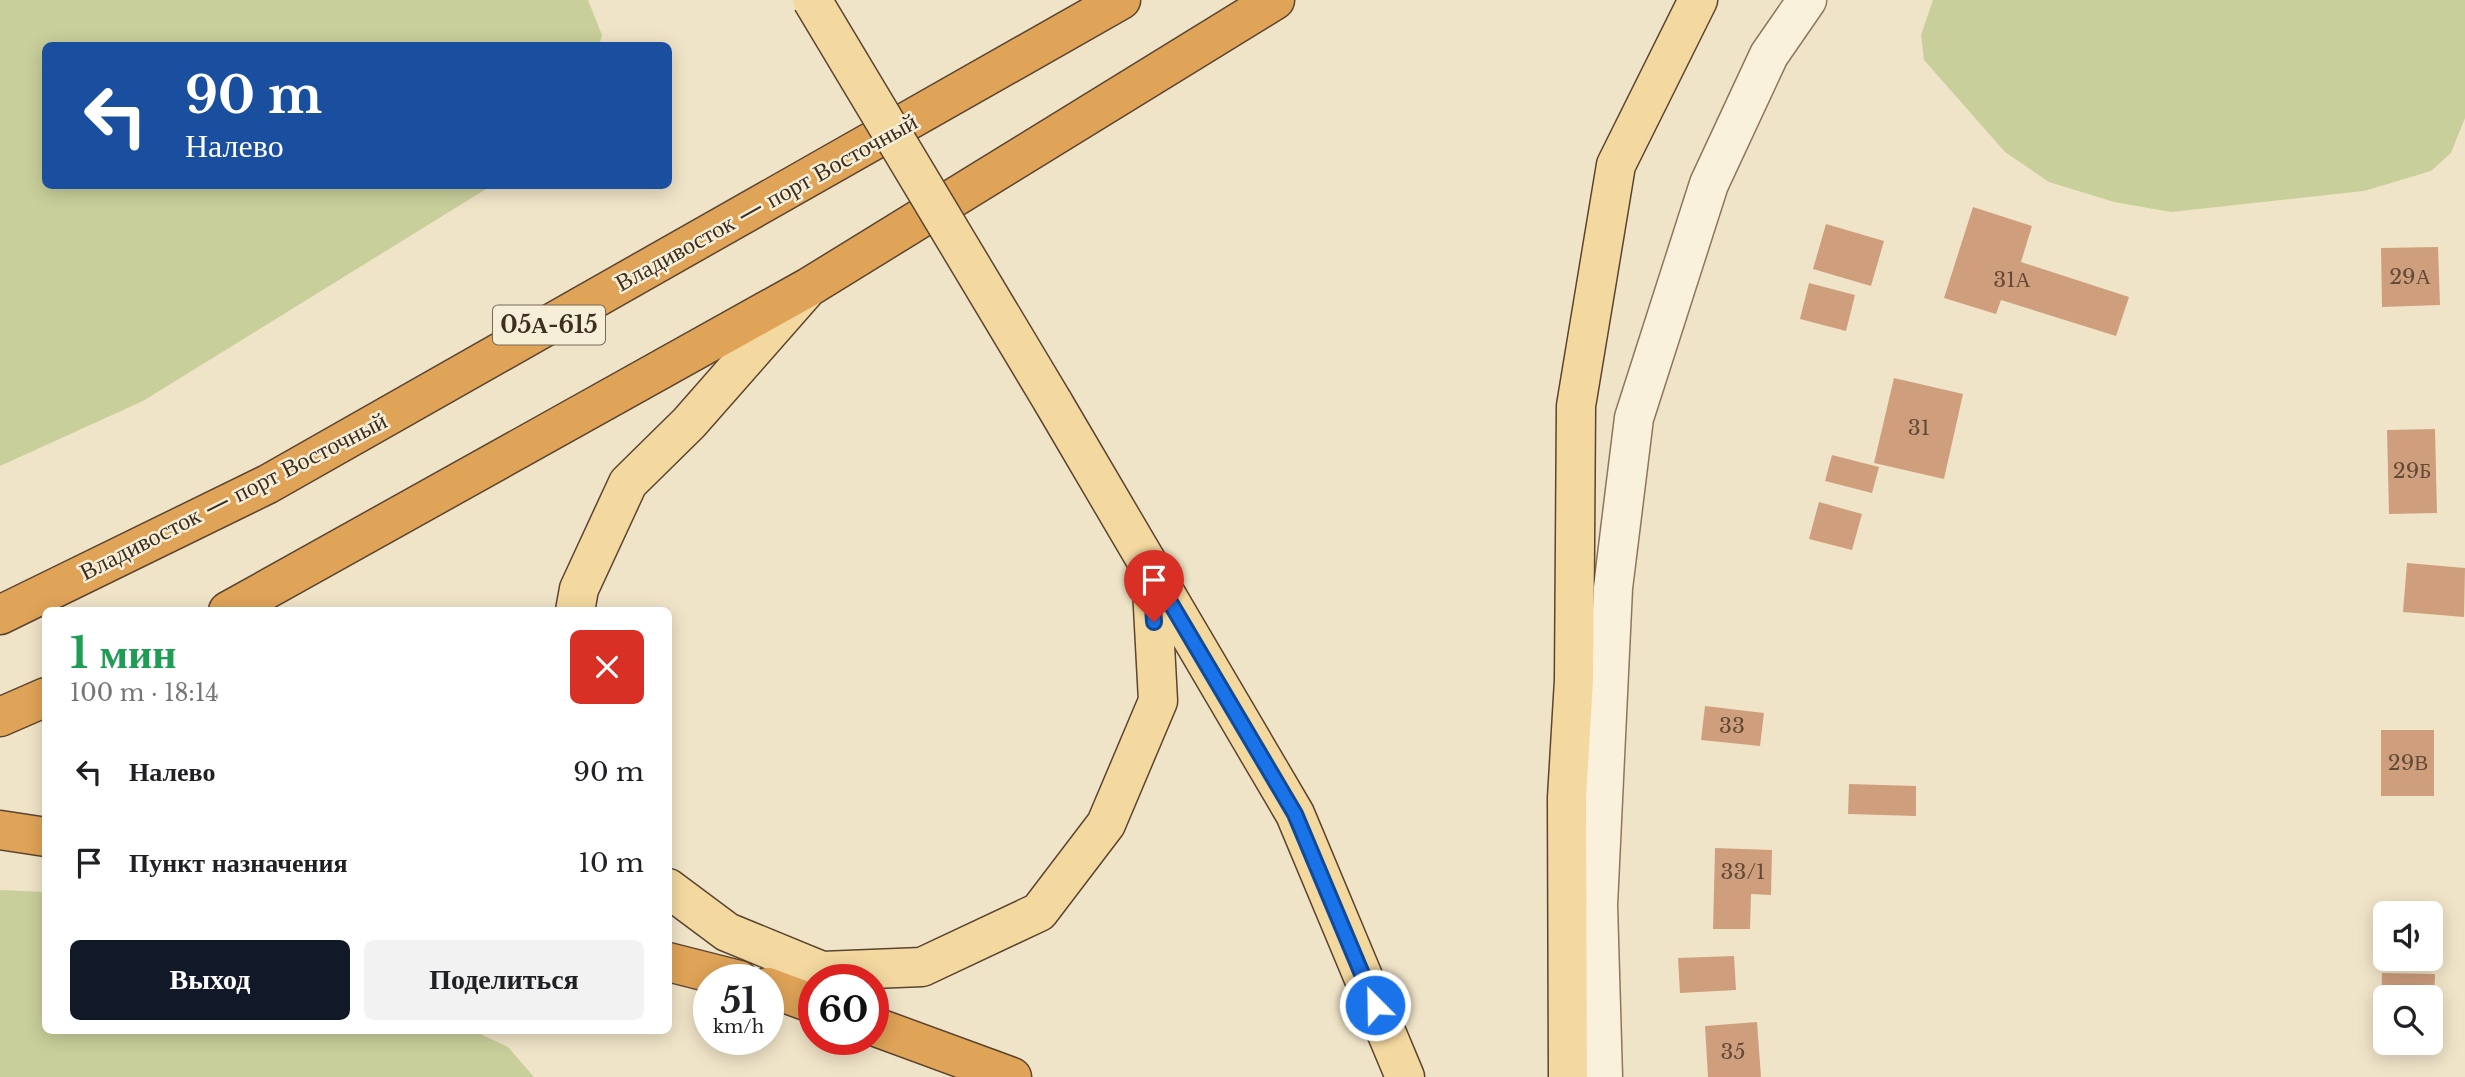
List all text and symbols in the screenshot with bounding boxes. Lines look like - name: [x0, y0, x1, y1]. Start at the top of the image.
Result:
- text: 90 m: [185, 65, 322, 126]
- icon: left: [70, 70, 161, 161]
- street label: Владивосток — порт Восточный: [610, 107, 922, 297]
- text: Налево: [185, 126, 284, 166]
- house number: 29А: [2389, 264, 2432, 290]
- house number: 31А: [1993, 267, 2032, 293]
- road number: 05А-615: [493, 306, 605, 344]
- street label: Владивосток — порт Восточный: [74, 406, 392, 586]
- house number: 31: [1908, 415, 1930, 441]
- house number: 29Б: [2393, 458, 2431, 484]
- pin: [1124, 550, 1184, 622]
- icon: arrive: [1135, 561, 1173, 599]
- text: 1 мин: [70, 627, 177, 679]
- button: close: [570, 630, 644, 704]
- text: 100 m · 18:14: [70, 679, 219, 707]
- house number: 33: [1719, 713, 1745, 739]
- house number: 29В: [2388, 750, 2428, 776]
- icon: left: [70, 753, 108, 791]
- text: Налево: [129, 756, 215, 788]
- text: 90 m: [573, 756, 644, 788]
- icon: arrive: [70, 844, 108, 882]
- text: Пункт назначения: [129, 847, 347, 879]
- text: 10 m: [578, 847, 644, 879]
- house number: 33/1: [1721, 859, 1765, 885]
- map controls: [2373, 901, 2443, 1055]
- button: sound: [2373, 901, 2443, 971]
- button: Выход: [70, 940, 350, 1020]
- button: Поделиться: [364, 940, 644, 1020]
- speed limit sign: 60: [798, 964, 889, 1055]
- position arrow: [1338, 968, 1412, 1042]
- text: 51: [720, 979, 757, 1022]
- button: search: [2373, 985, 2443, 1055]
- text: km/h: [713, 1016, 764, 1038]
- house number: 35: [1721, 1039, 1745, 1065]

